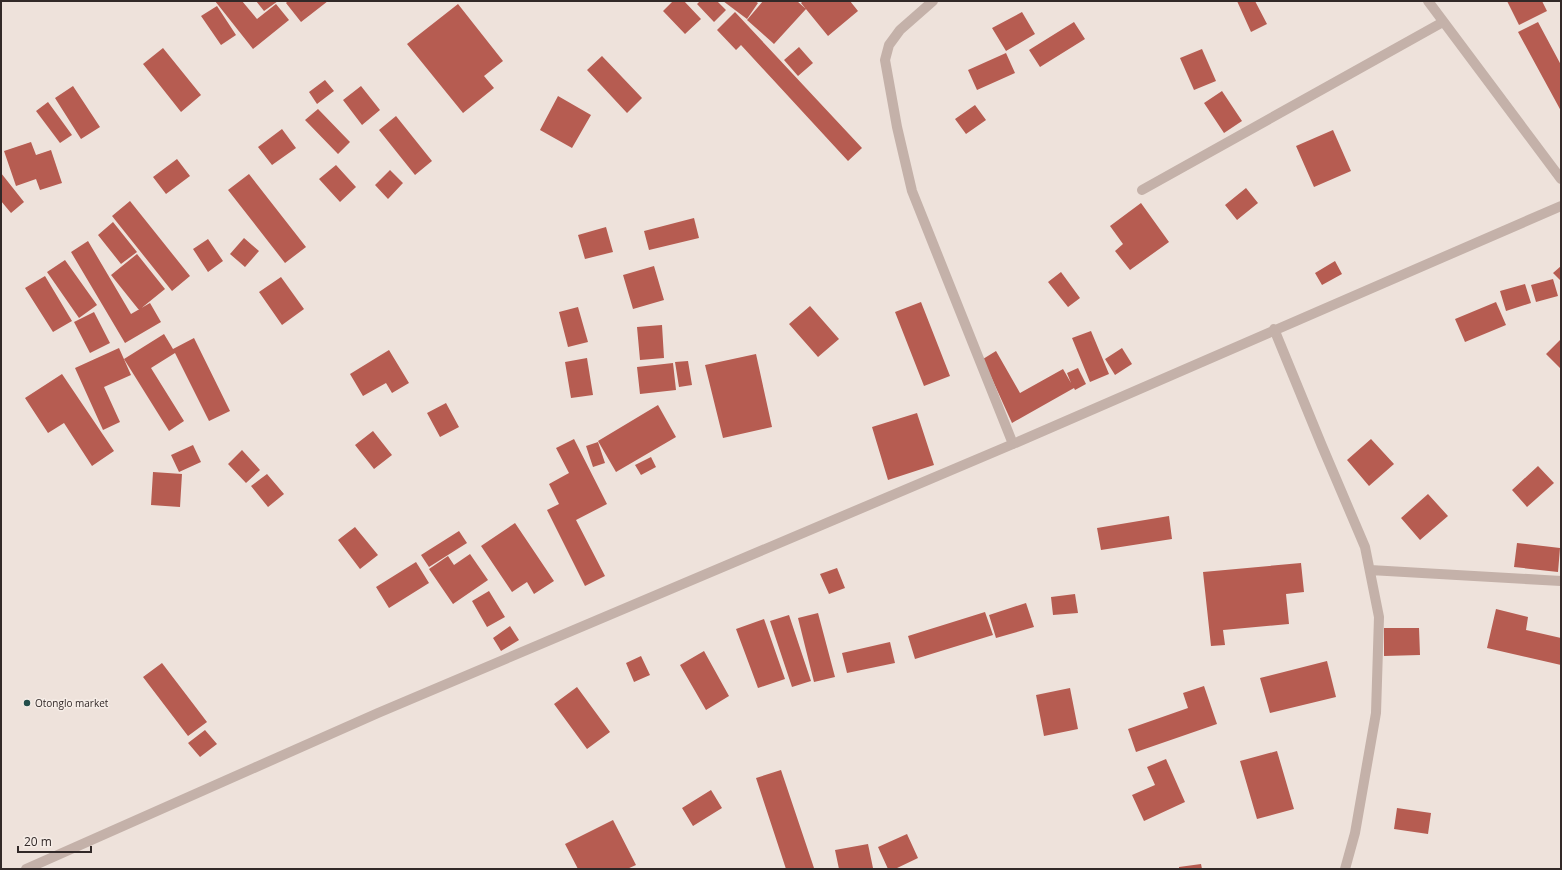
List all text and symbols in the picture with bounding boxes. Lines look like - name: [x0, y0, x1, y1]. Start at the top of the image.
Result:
- place label: Otonglo market: [35, 696, 109, 710]
- marker: Otonglo market: [22, 698, 32, 708]
- scale bar: [18, 828, 91, 854]
- text: 20 m: [24, 833, 52, 850]

